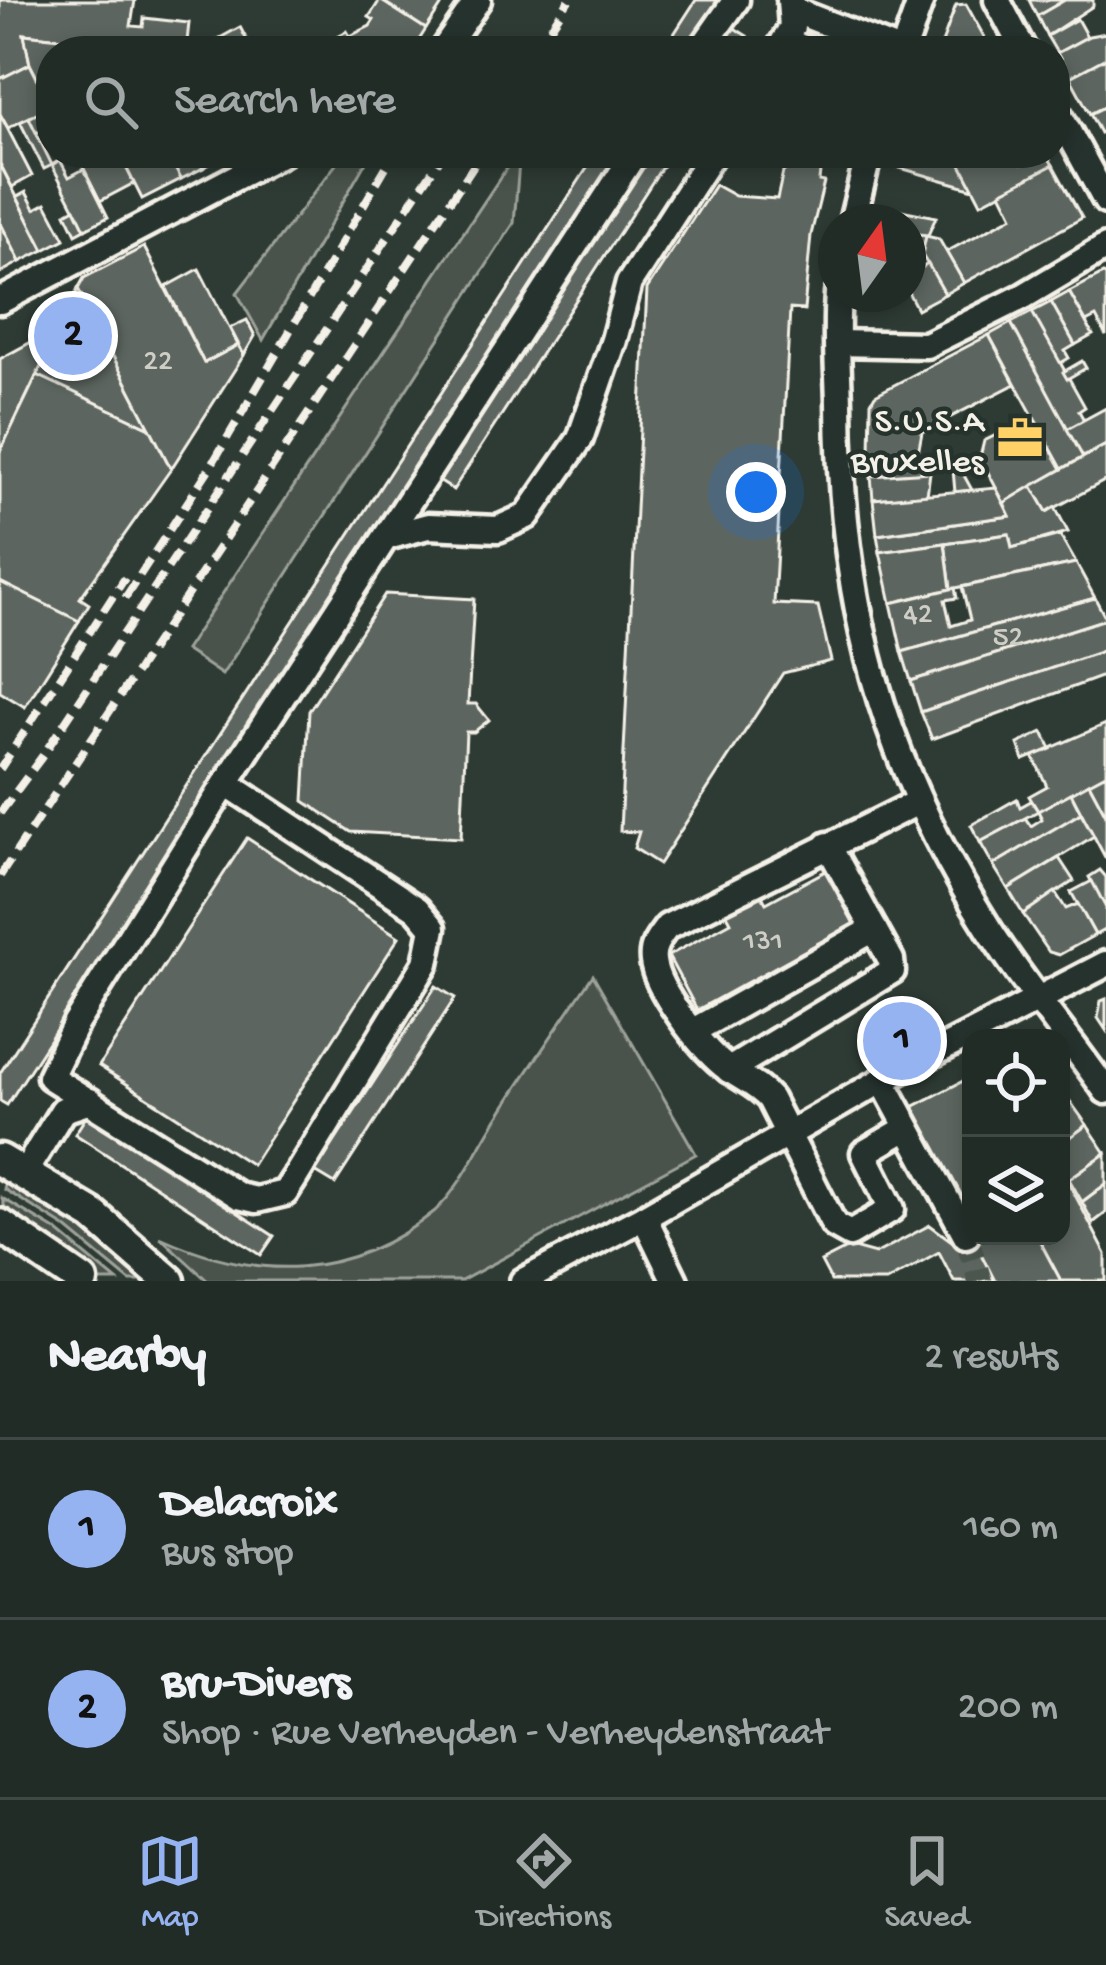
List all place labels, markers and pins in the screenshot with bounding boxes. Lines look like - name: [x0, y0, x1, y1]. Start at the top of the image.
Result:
- pin: 2: [34, 291, 112, 381]
- place label: S.U.S.A Bruxelles: [850, 402, 986, 486]
- office icon: S.U.S.A Bruxelles: [995, 413, 1045, 463]
- pin: 1: [863, 996, 941, 1086]

